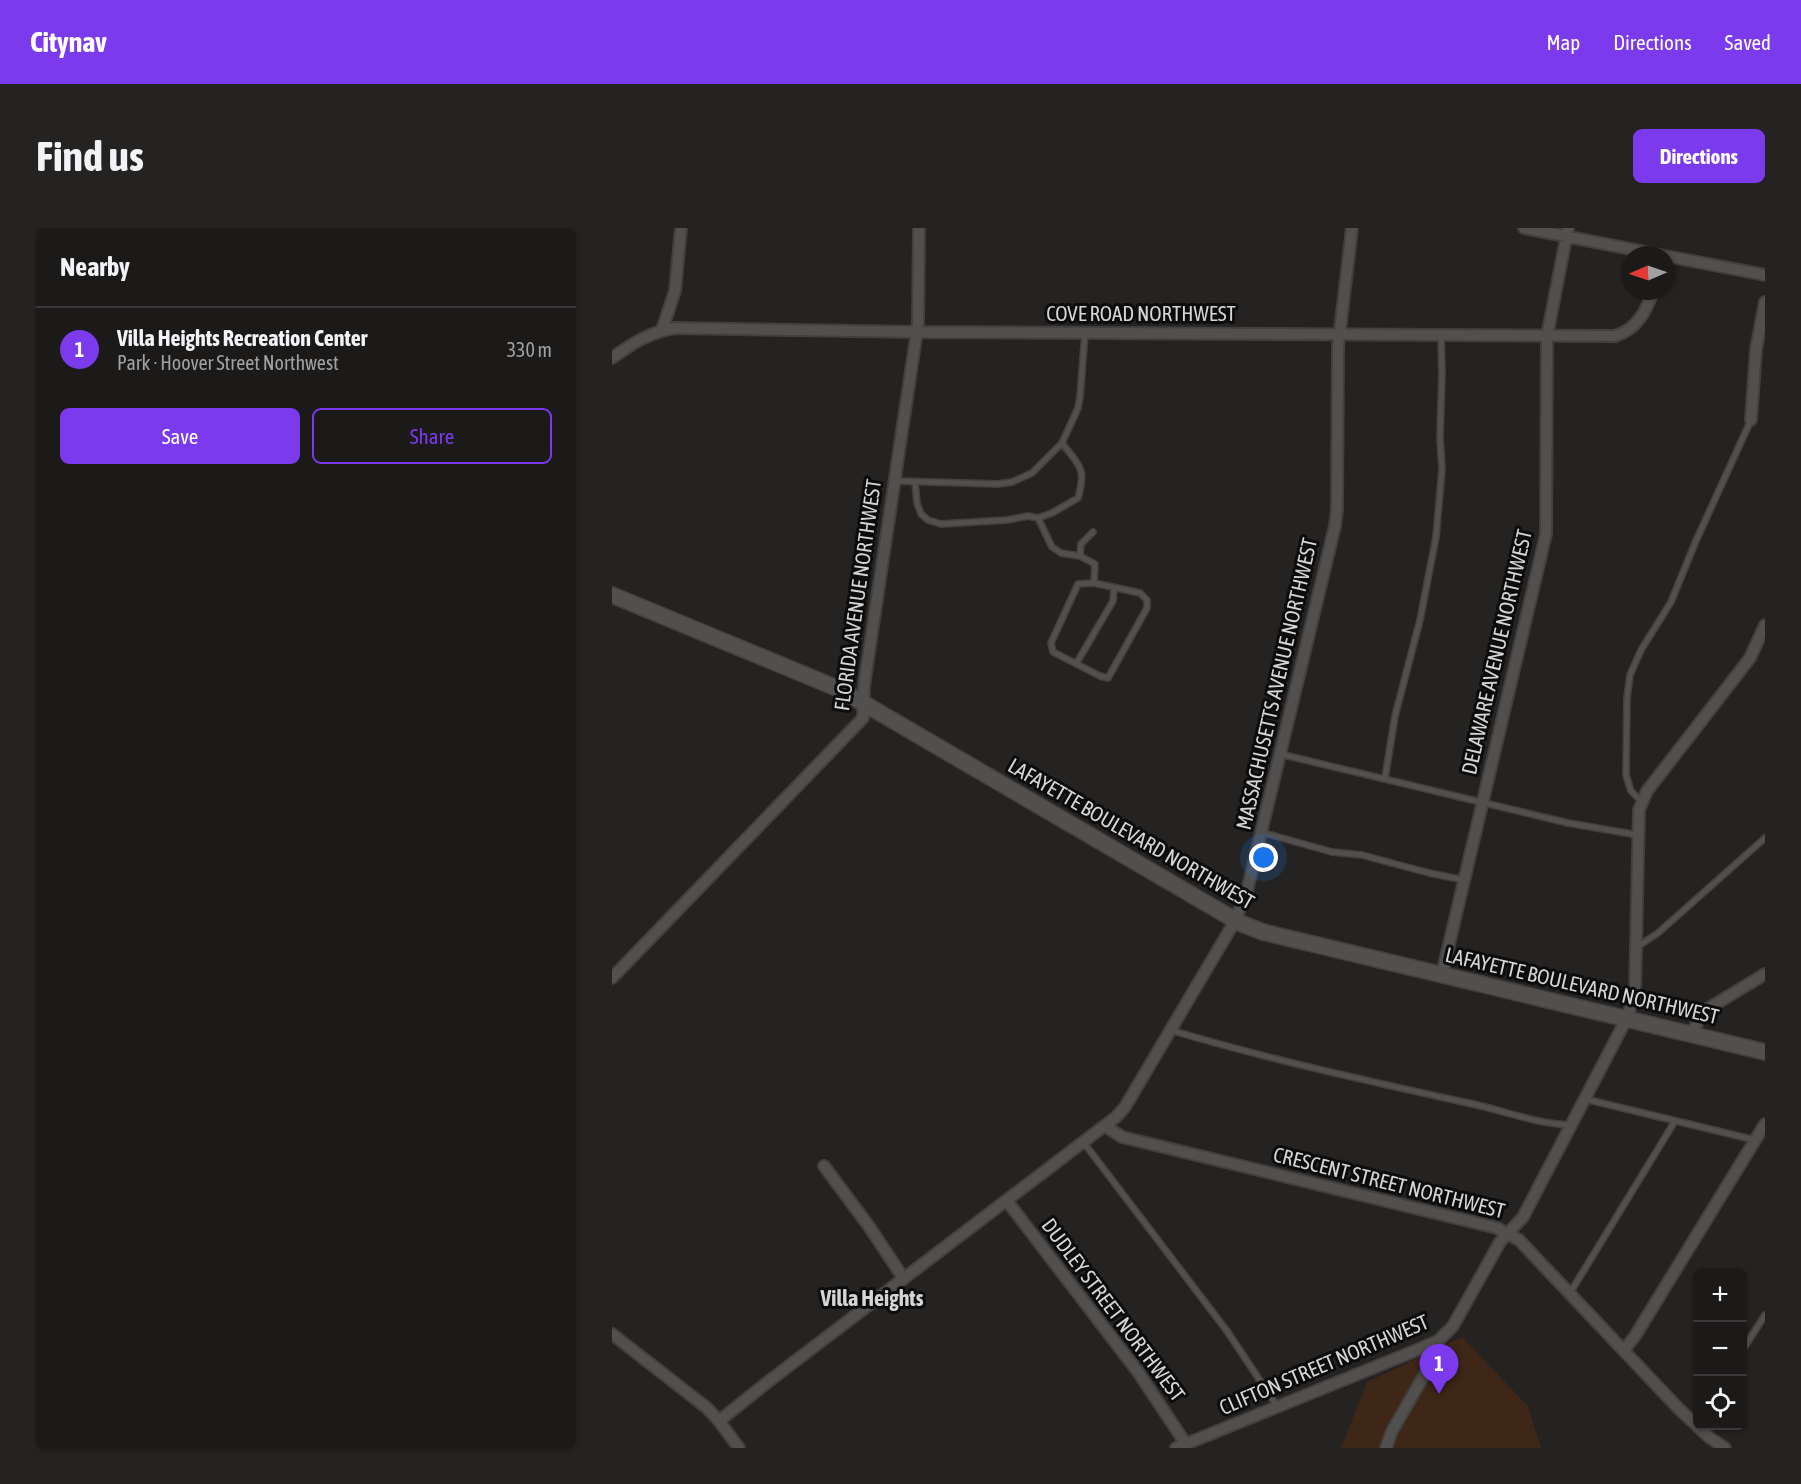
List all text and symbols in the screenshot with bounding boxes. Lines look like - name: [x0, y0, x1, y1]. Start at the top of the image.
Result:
- text: Citynav: [30, 26, 107, 58]
- text: Map: [1546, 30, 1580, 54]
- text: Directions: [1613, 30, 1692, 54]
- text: Saved: [1725, 30, 1771, 54]
- button: Directions: [1633, 129, 1765, 183]
- text: Find us: [36, 132, 144, 180]
- north arrow: [1621, 246, 1675, 300]
- text: Nearby: [60, 252, 130, 282]
- street label: COVE ROAD NORTHWEST: [1046, 301, 1236, 325]
- text: Villa Heights Recreation Center: [117, 325, 367, 351]
- text: 1: [75, 338, 84, 361]
- text: 330 m: [507, 338, 552, 361]
- text: Park · Hoover Street Northwest: [117, 351, 339, 374]
- button: Save: [60, 408, 300, 464]
- button: Share: [312, 408, 552, 464]
- street label: FLORIDA AVENUE NORTHWEST: [829, 477, 885, 712]
- street label: DELAWARE AVENUE NORTHWEST: [1456, 527, 1536, 777]
- street label: MASSACHUSETTS AVENUE NORTHWEST: [1231, 536, 1321, 832]
- street label: LAFAYETTE BOULEVARD NORTHWEST: [1004, 753, 1259, 914]
- your location: [1249, 843, 1278, 872]
- street label: LAFAYETTE BOULEVARD NORTHWEST: [1443, 942, 1721, 1028]
- street label: CRESCENT STREET NORTHWEST: [1271, 1142, 1508, 1222]
- street label: DUDLEY STREET NORTHWEST: [1037, 1213, 1190, 1405]
- map controls: [1693, 1268, 1747, 1430]
- button: +: [1693, 1268, 1747, 1322]
- district label: Villa Heights: [820, 1285, 924, 1311]
- street label: CLIFTON STREET NORTHWEST: [1215, 1309, 1432, 1419]
- button: −: [1693, 1322, 1747, 1376]
- pin: 1: [1420, 1344, 1458, 1394]
- button: locate: [1693, 1376, 1747, 1430]

